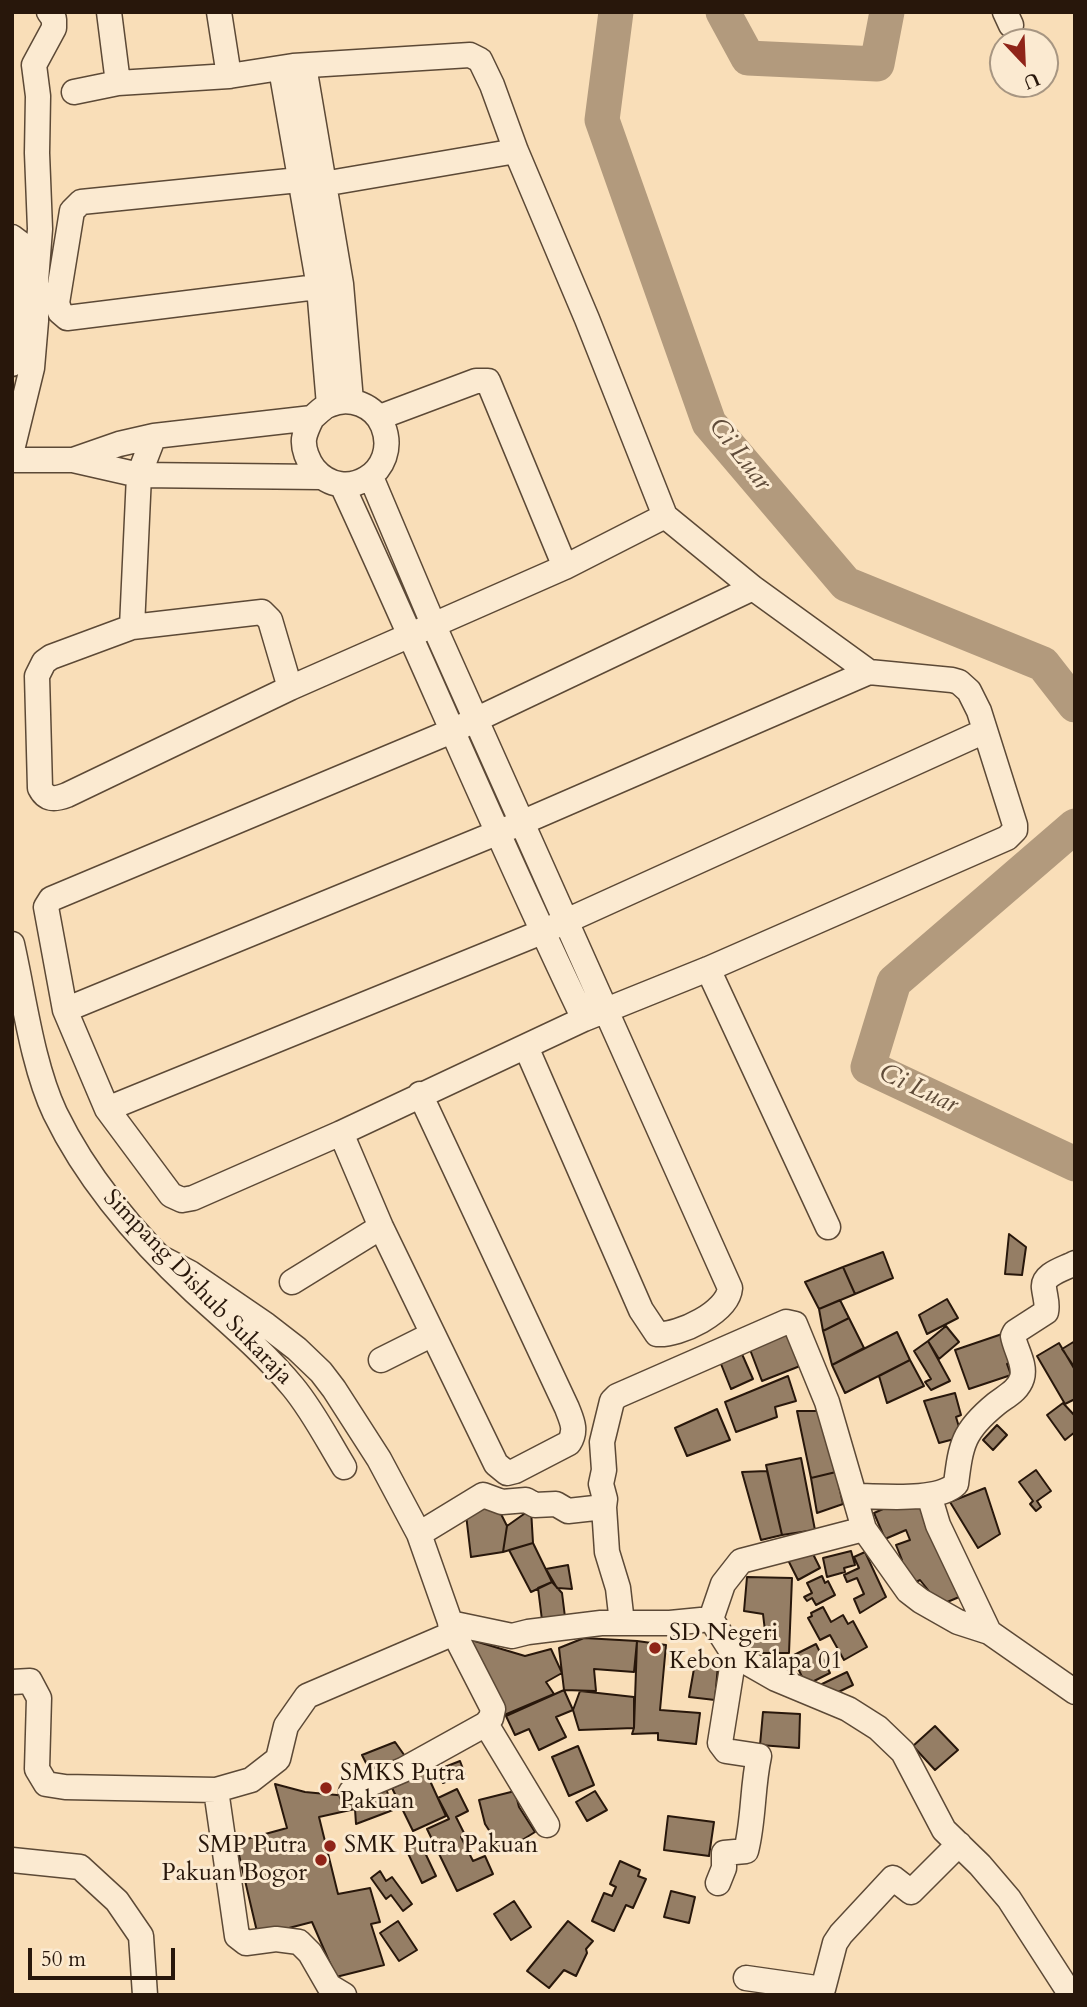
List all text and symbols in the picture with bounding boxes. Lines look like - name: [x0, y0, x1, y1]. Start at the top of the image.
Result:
- north arrow: [989, 28, 1059, 98]
- text: U: [1019, 65, 1044, 95]
- water label: Ci Luar: [701, 412, 777, 498]
- water label: Ci Luar: [874, 1058, 962, 1122]
- street label: Simpang Dishub Sukaraja: [96, 1184, 298, 1392]
- place label: SD Negeri Kebon Kalapa 01: [669, 1620, 843, 1676]
- marker: SD Negeri Kebon Kalapa 01: [647, 1640, 663, 1656]
- place label: SMKS Putra Pakuan: [340, 1760, 465, 1816]
- marker: SMKS Putra Pakuan: [318, 1780, 334, 1796]
- place label: SMP Putra Pakuan Bogor: [162, 1832, 307, 1888]
- place label: SMK Putra Pakuan: [344, 1832, 538, 1860]
- marker: SMK Putra Pakuan: [322, 1838, 338, 1854]
- marker: SMP Putra Pakuan Bogor: [313, 1852, 329, 1868]
- scale bar: [32, 1934, 178, 1978]
- text: 50 m: [41, 1945, 86, 1974]

